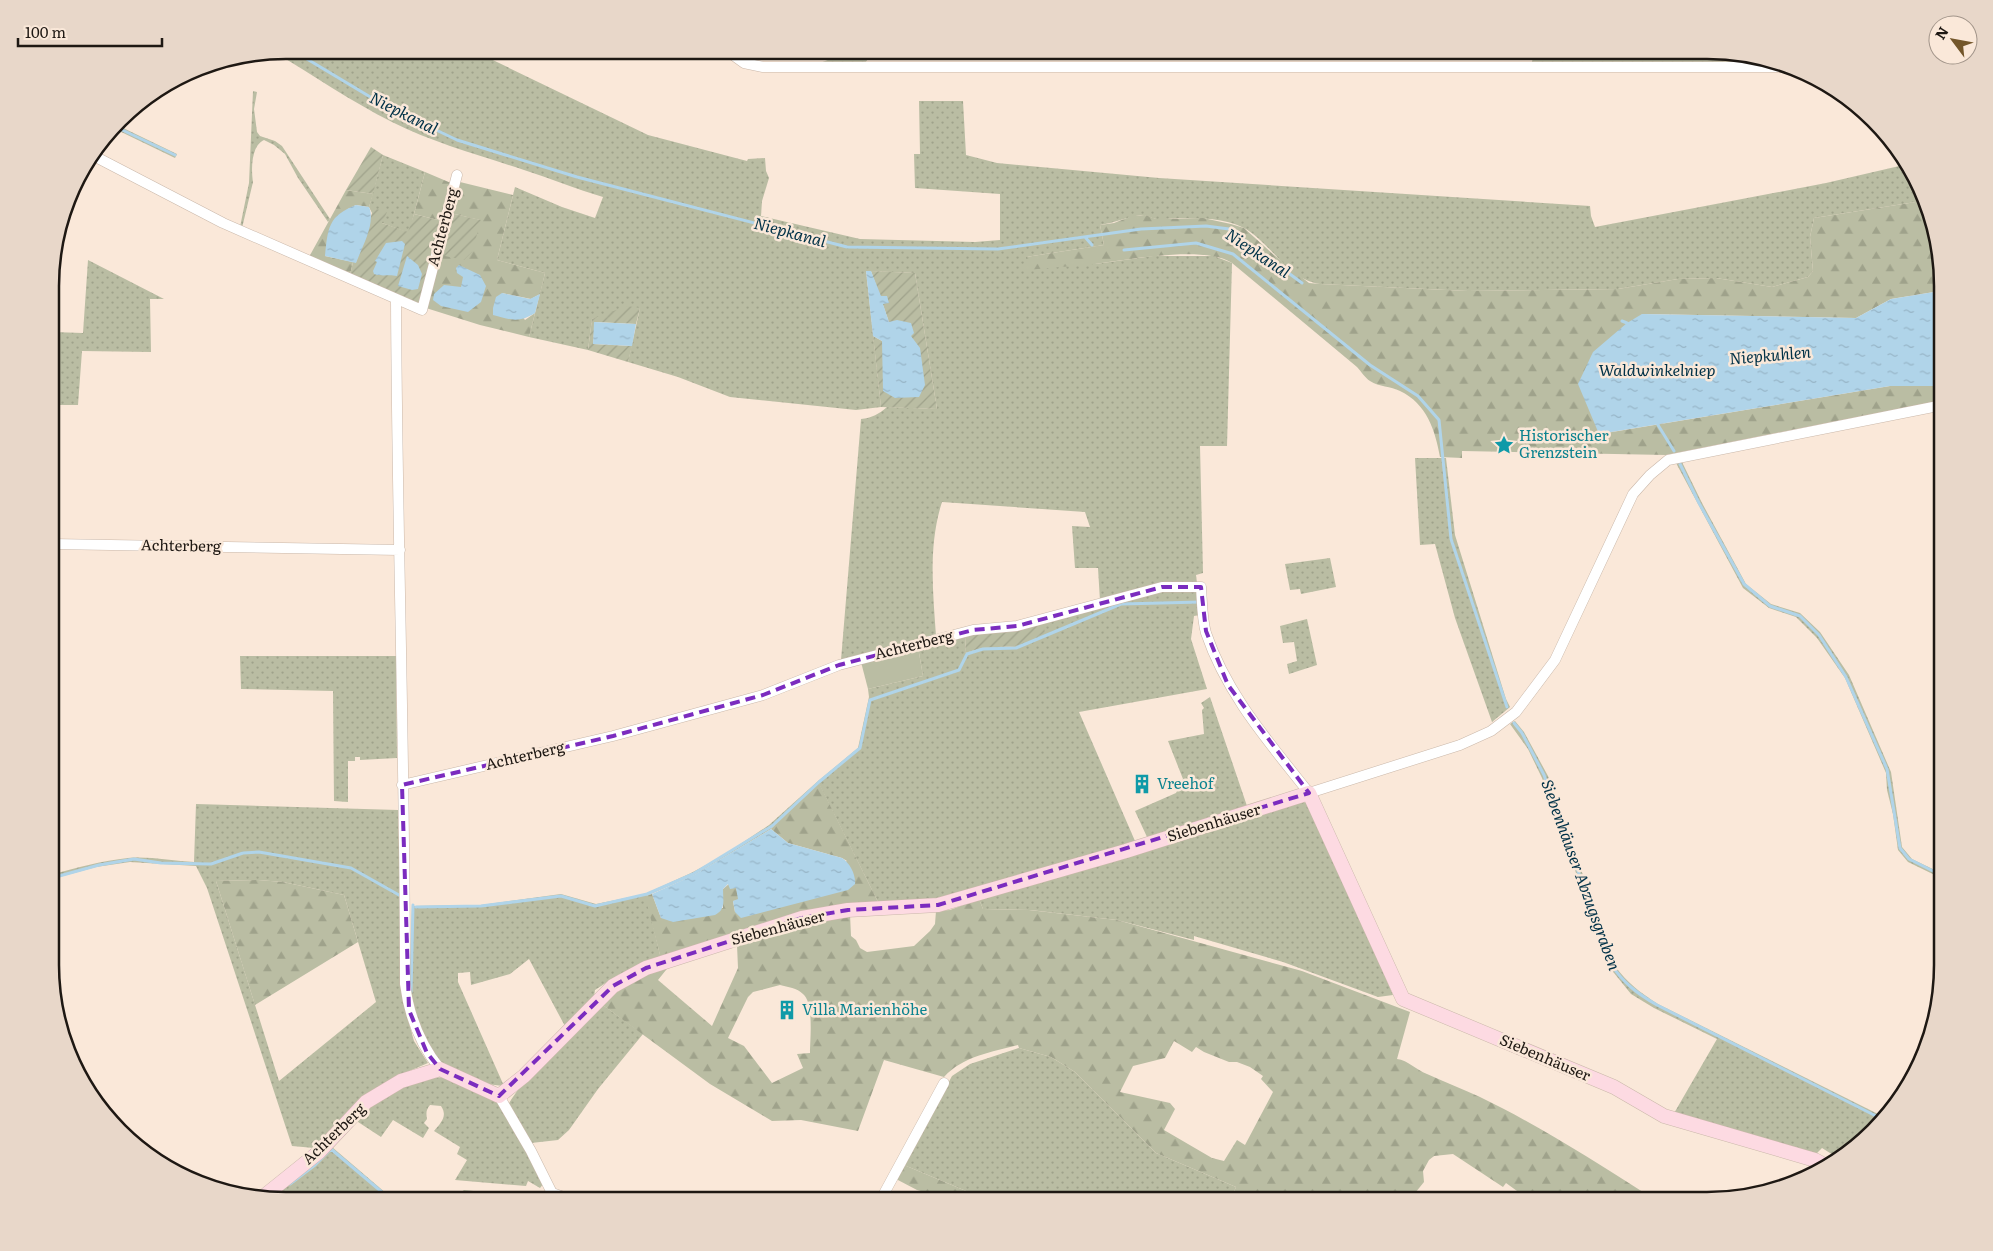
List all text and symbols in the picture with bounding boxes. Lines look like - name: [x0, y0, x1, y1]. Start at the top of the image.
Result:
- scale bar: [18, 15, 161, 47]
- north arrow: [1928, 15, 1978, 65]
- text: 100 m: [25, 20, 66, 43]
- text: N: [1930, 22, 1953, 43]
- water label: Niepkanal: [366, 85, 443, 140]
- street label: Achterberg: [420, 184, 463, 268]
- water label: Niepkanal: [751, 210, 830, 252]
- water label: Niepkanal: [1221, 222, 1296, 283]
- water label: Niepkuhlen: [1728, 338, 1812, 370]
- water label: Waldwinkelniep: [1598, 357, 1716, 381]
- place label: Historischer Grenzstein: [1519, 423, 1609, 463]
- place icon: Historischer Grenzstein: [1493, 434, 1515, 456]
- street label: Achterberg: [141, 532, 222, 557]
- street label: Achterberg: [872, 623, 956, 664]
- street label: Achterberg: [483, 734, 567, 775]
- place label: Vreehof: [1157, 771, 1215, 794]
- building icon: Vreehof: [1131, 773, 1153, 795]
- water label: Siebenhäuser Abzugsgraben: [1536, 776, 1628, 974]
- street label: Siebenhäuser: [1164, 796, 1263, 847]
- street label: Siebenhäuser: [728, 903, 827, 950]
- place label: Villa Marienhöhe: [802, 997, 928, 1020]
- building icon: Villa Marienhöhe: [776, 999, 798, 1021]
- street label: Siebenhäuser: [1497, 1027, 1595, 1086]
- street label: Achterberg: [296, 1096, 370, 1169]

